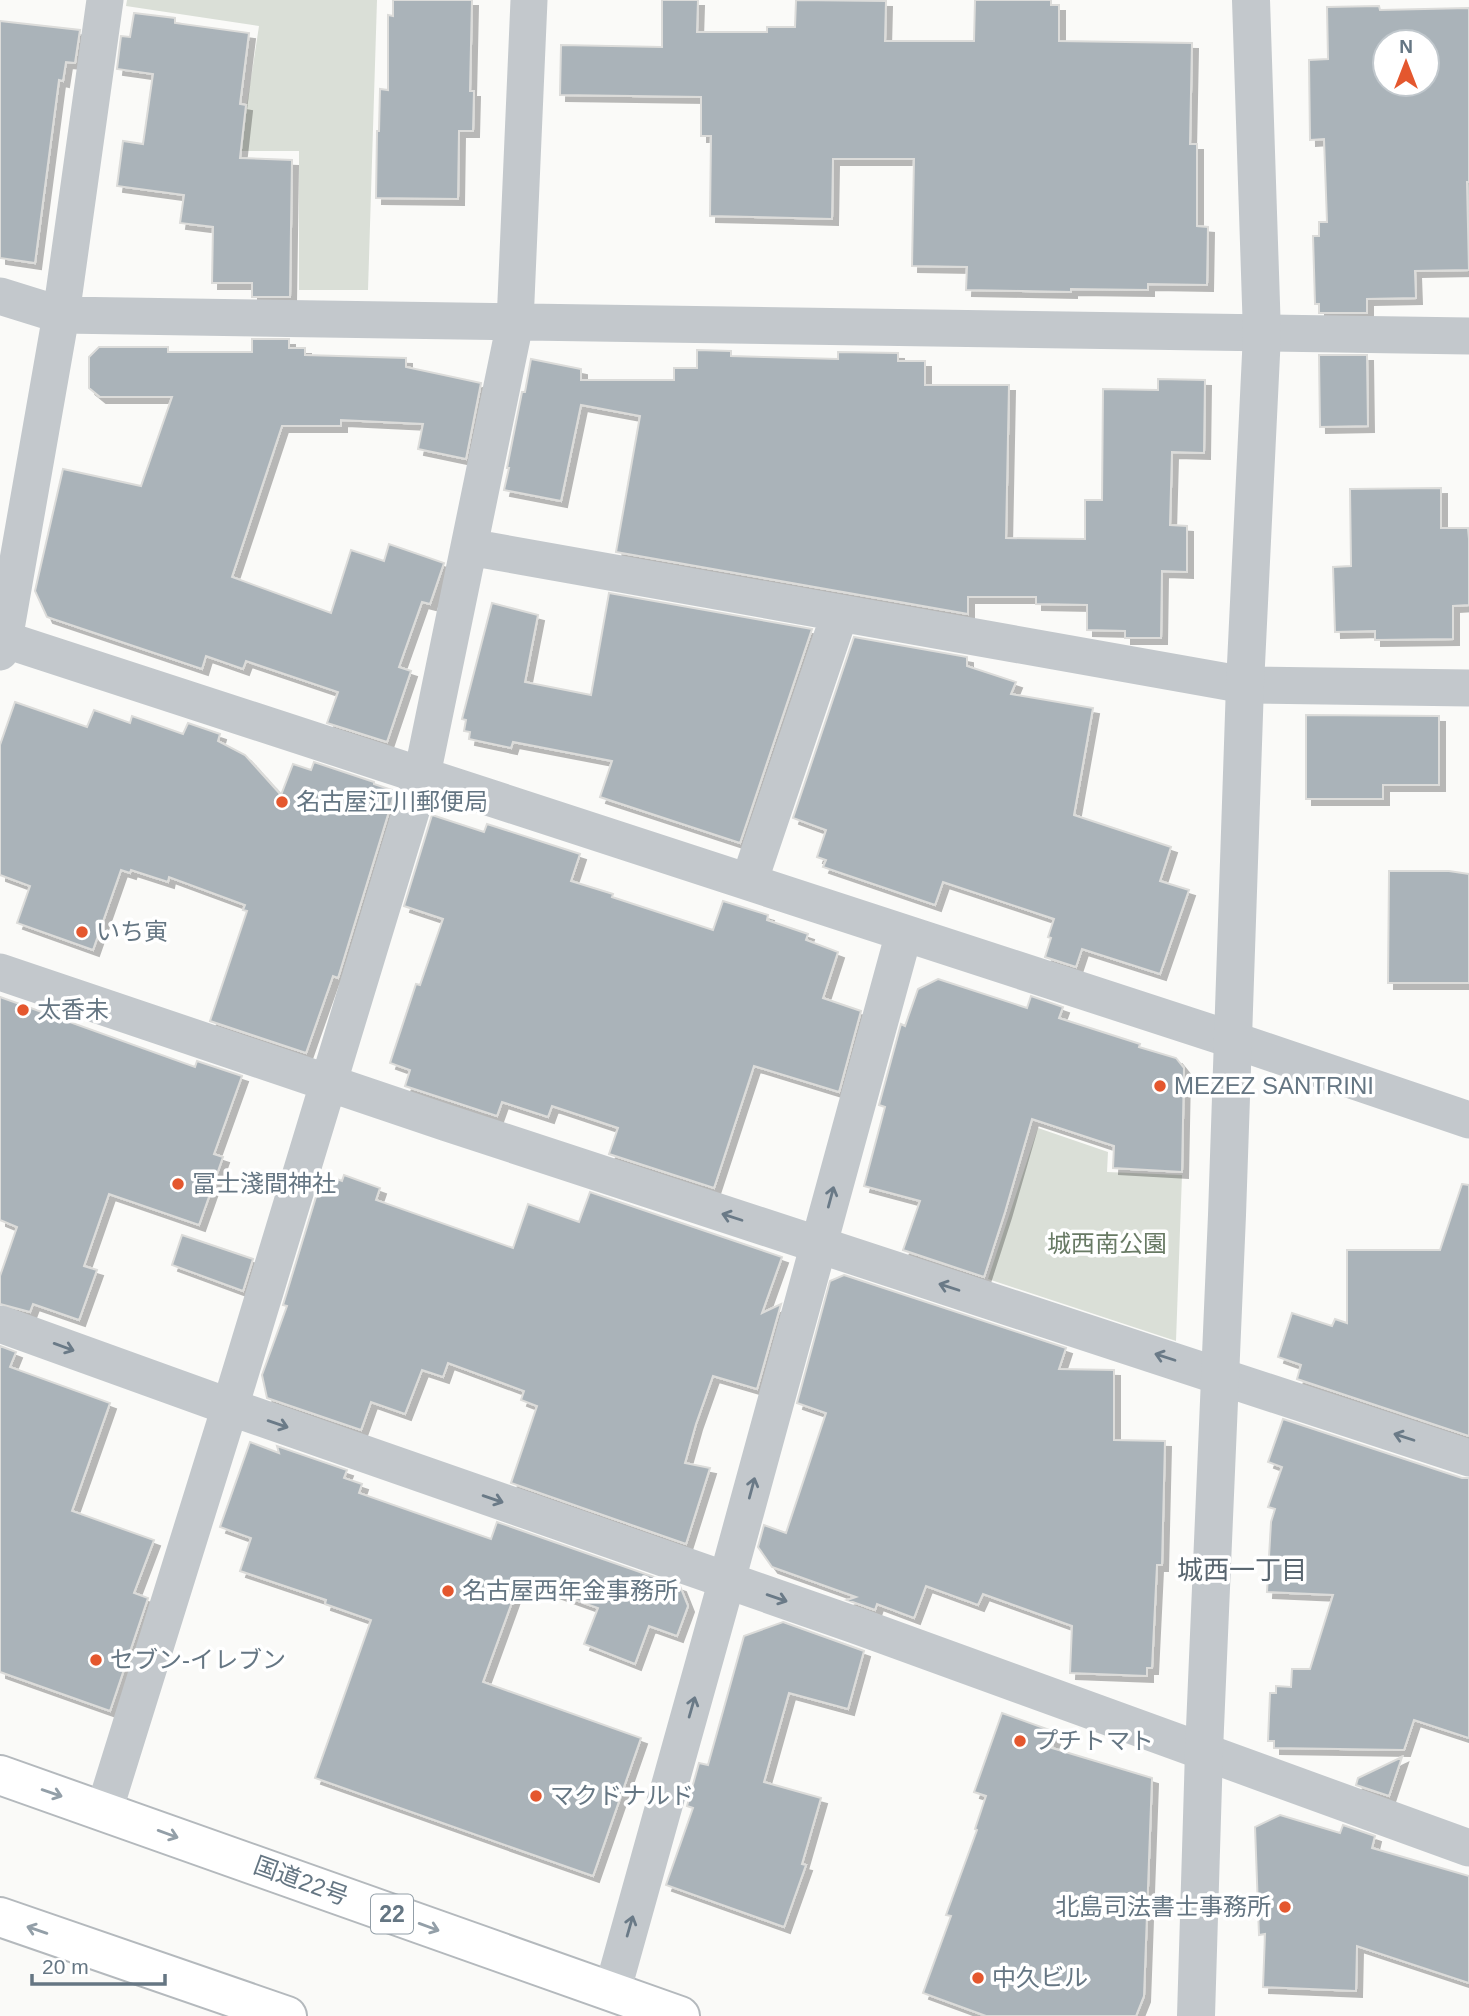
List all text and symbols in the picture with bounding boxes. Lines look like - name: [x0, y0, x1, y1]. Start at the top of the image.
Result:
- north arrow: [1371, 28, 1441, 98]
- text: N: [1399, 36, 1413, 57]
- place label: 名古屋江川郵便局: [296, 788, 488, 815]
- marker: 名古屋江川郵便局: [274, 794, 290, 810]
- place label: いち寅: [96, 918, 168, 945]
- marker: いち寅: [74, 924, 90, 940]
- place label: 太香未: [37, 996, 109, 1023]
- marker: 太香未: [15, 1002, 31, 1018]
- place label: MEZEZ SANTRINI: [1174, 1072, 1374, 1099]
- marker: MEZEZ SANTRINI: [1152, 1078, 1168, 1094]
- place label: 冨士淺間神社: [192, 1170, 336, 1197]
- marker: 冨士淺間神社: [170, 1176, 186, 1192]
- one-way arrow: [825, 1186, 838, 1209]
- one-way arrow: [722, 1210, 744, 1222]
- park label: 城西南公園: [1047, 1230, 1167, 1257]
- one-way arrow: [938, 1280, 960, 1292]
- one-way arrow: [53, 1342, 75, 1354]
- one-way arrow: [1154, 1350, 1176, 1363]
- one-way arrow: [267, 1419, 289, 1431]
- one-way arrow: [1394, 1430, 1416, 1442]
- one-way arrow: [746, 1477, 759, 1499]
- one-way arrow: [482, 1494, 504, 1506]
- district label: 城西一丁目: [1177, 1555, 1307, 1585]
- place label: 名古屋西年金事務所: [462, 1577, 678, 1604]
- marker: 名古屋西年金事務所: [440, 1583, 456, 1599]
- one-way arrow: [766, 1593, 788, 1605]
- place label: セブン-イレブン: [110, 1646, 286, 1673]
- marker: セブン-イレブン: [88, 1652, 104, 1668]
- one-way arrow: [686, 1696, 699, 1719]
- place label: プチトマト: [1034, 1727, 1154, 1754]
- marker: プチトマト: [1012, 1733, 1028, 1749]
- place label: マクドナルド: [550, 1782, 694, 1809]
- one-way arrow: [40, 1788, 62, 1800]
- marker: マクドナルド: [528, 1788, 544, 1804]
- one-way arrow: [157, 1829, 179, 1842]
- street label: 国道22号: [250, 1851, 352, 1910]
- place label: 北島司法書士事務所: [1055, 1893, 1271, 1920]
- road number: 22: [371, 1895, 413, 1934]
- marker: 北島司法書士事務所: [1277, 1899, 1293, 1915]
- one-way arrow: [625, 1915, 638, 1937]
- one-way arrow: [417, 1922, 439, 1934]
- one-way arrow: [27, 1923, 49, 1935]
- scale bar: [32, 1942, 164, 1986]
- text: 20 m: [42, 1955, 89, 1978]
- place label: 中久ビル: [992, 1964, 1088, 1991]
- marker: 中久ビル: [970, 1970, 986, 1986]

